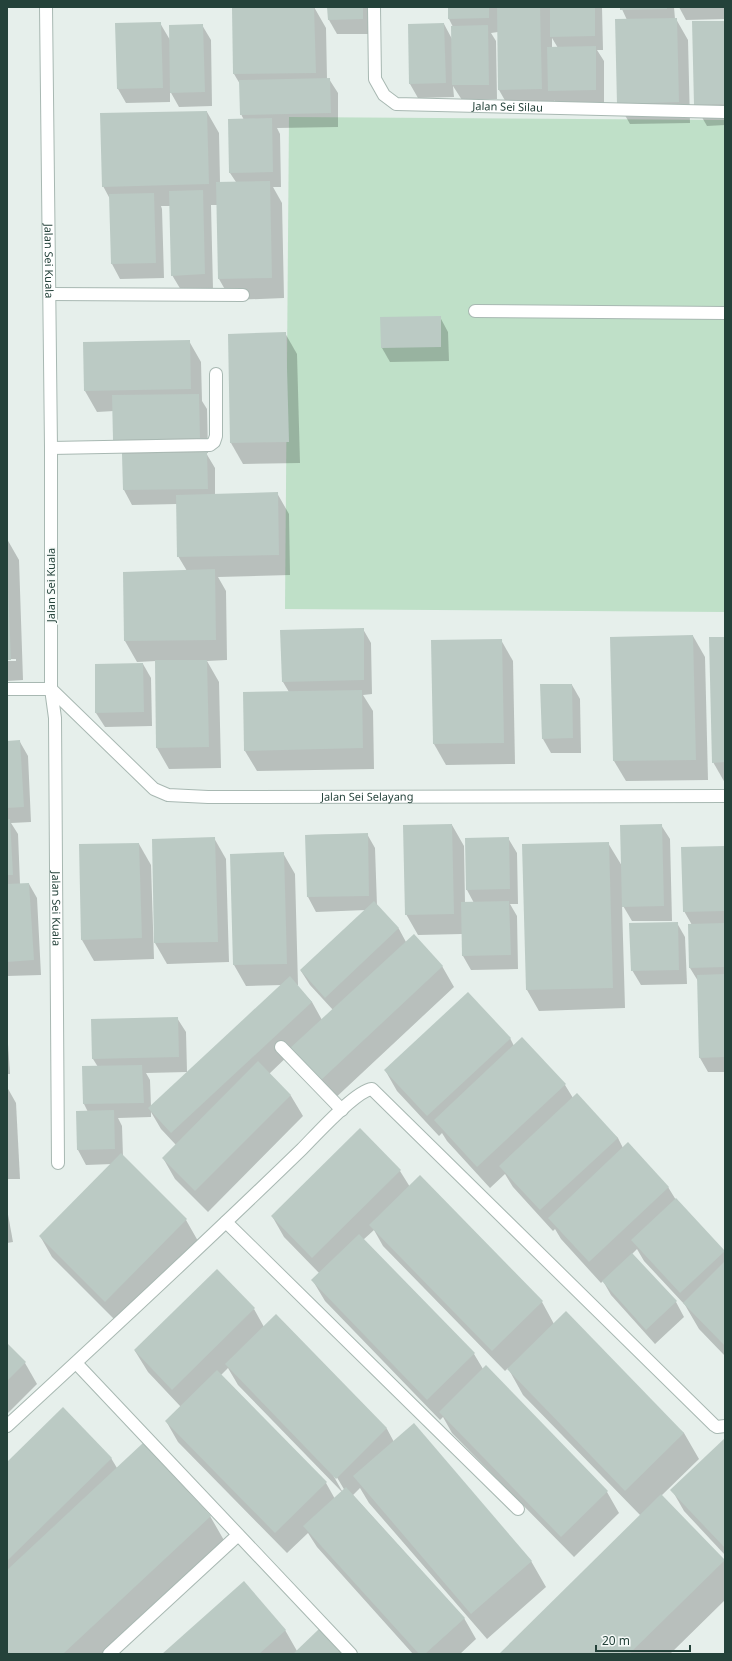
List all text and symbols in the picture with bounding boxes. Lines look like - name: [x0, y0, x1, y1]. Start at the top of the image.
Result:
- street label: Jalan Sei Silau: [471, 98, 543, 115]
- street label: Jalan Sei Kuala: [41, 223, 57, 298]
- street label: Jalan Sei Kuala: [43, 548, 58, 623]
- street label: Jalan Sei Selayang: [320, 789, 413, 804]
- street label: Jalan Sei Kuala: [49, 870, 65, 946]
- scale bar: [596, 1627, 690, 1653]
- text: 20 m: [602, 1632, 630, 1649]

